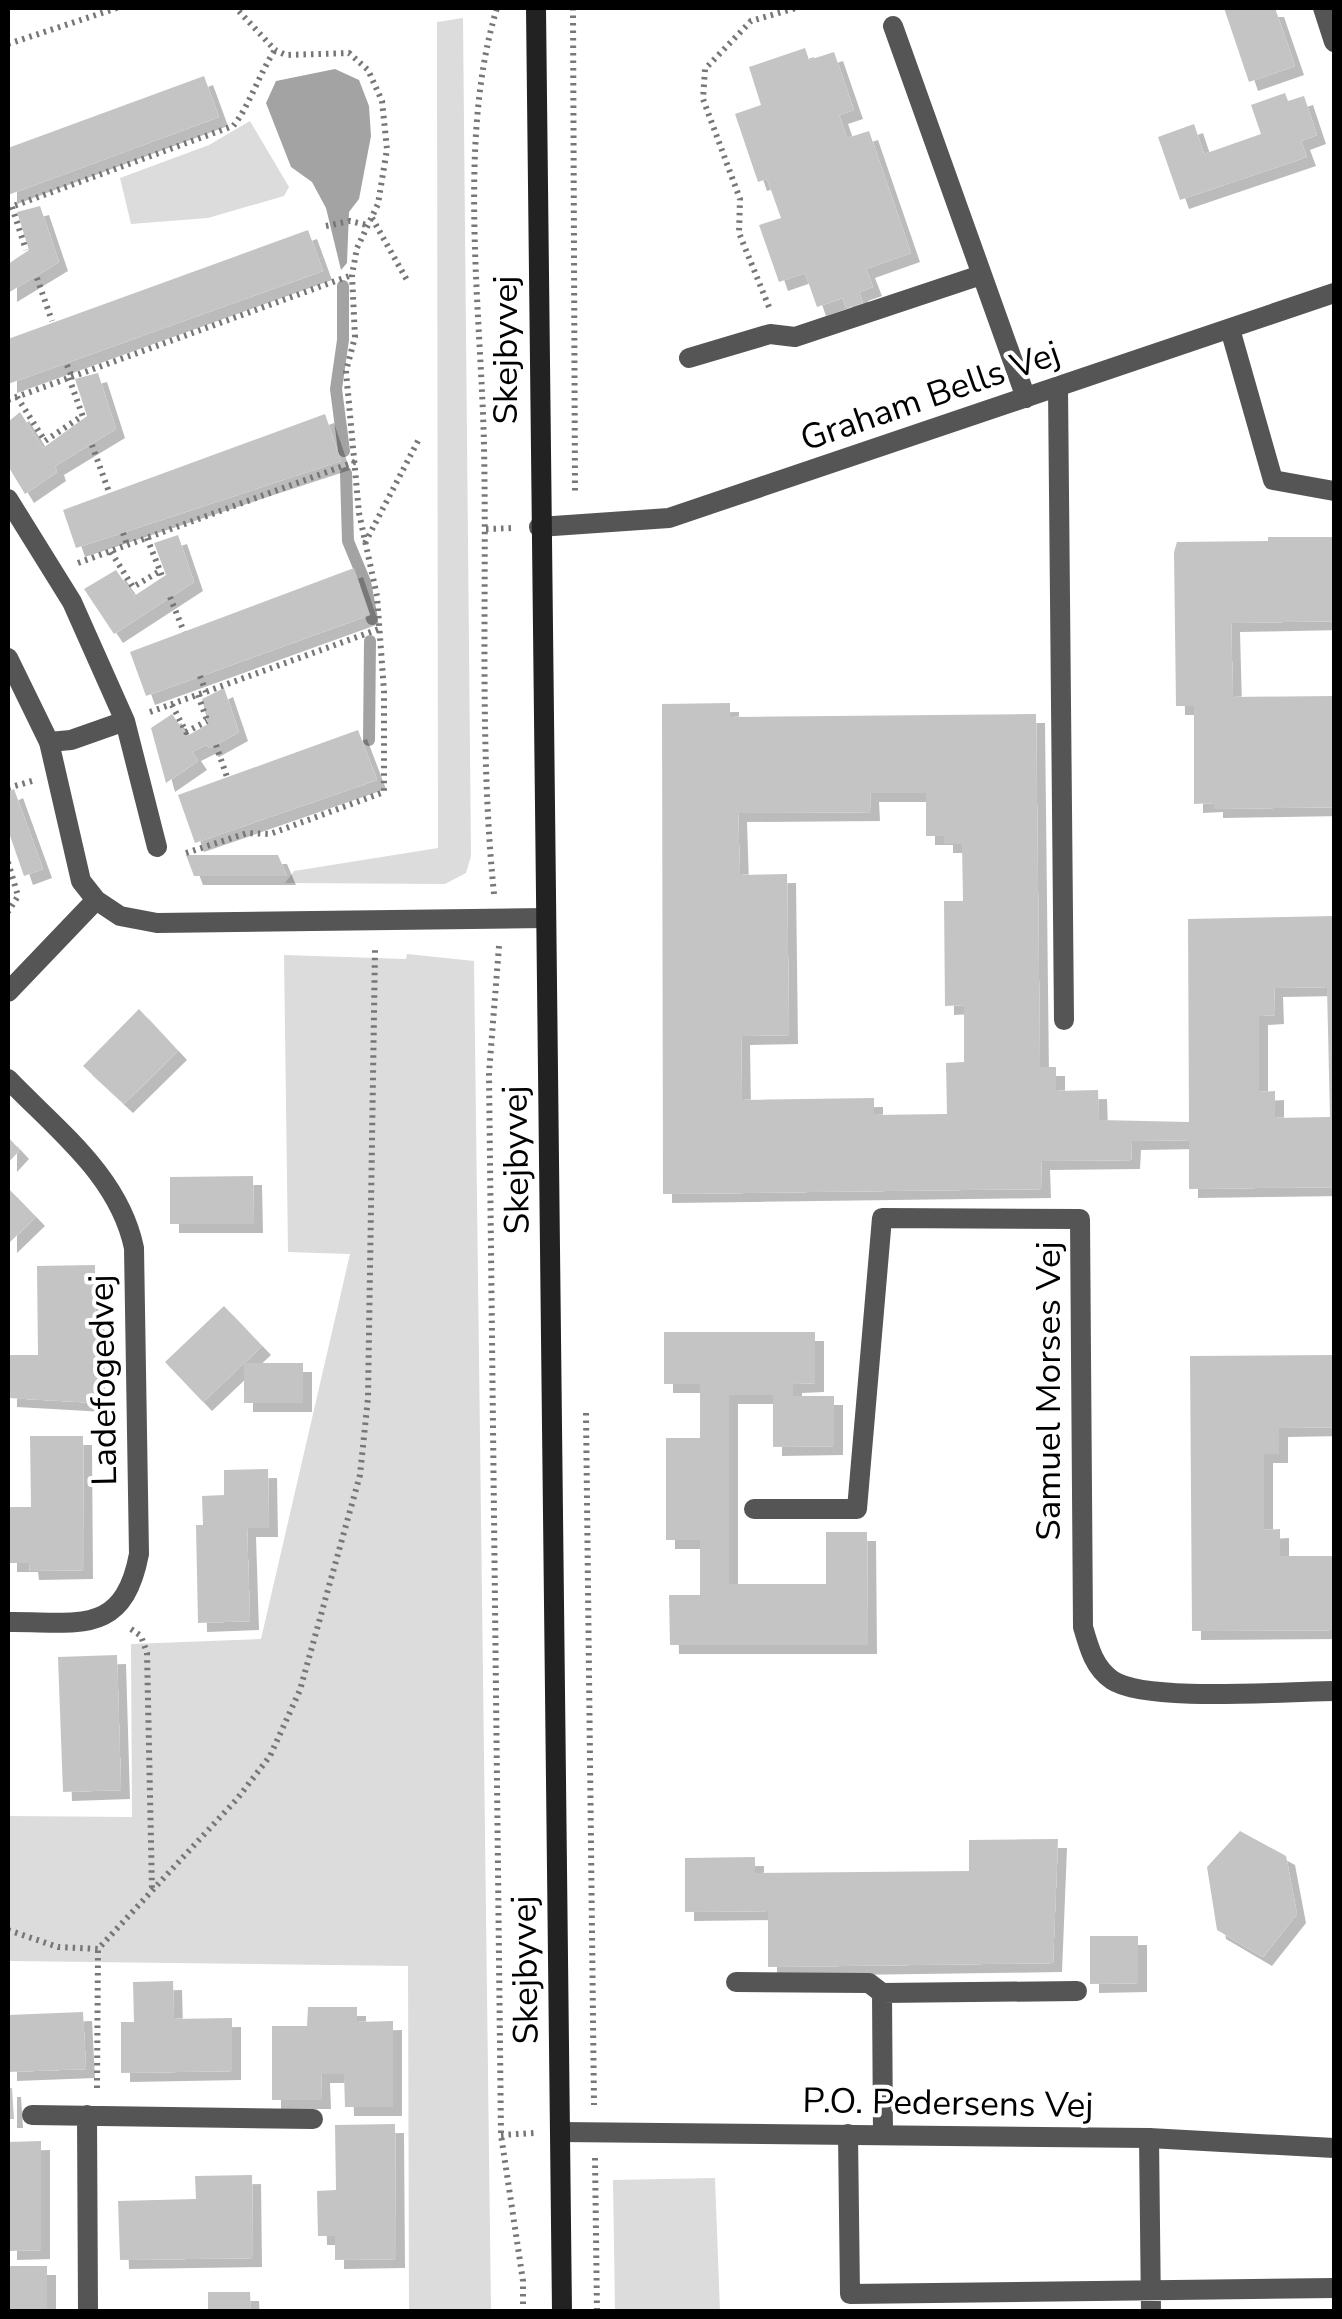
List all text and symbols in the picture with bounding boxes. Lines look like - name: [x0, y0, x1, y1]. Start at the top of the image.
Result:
- street label: Skejbyvej: [482, 276, 529, 424]
- street label: Graham Bells Vej: [794, 330, 1066, 462]
- street label: Skejbyvej: [491, 1085, 541, 1235]
- street label: Samuel Morses Vej: [1025, 1241, 1072, 1541]
- street label: Ladefogedvej: [78, 1274, 128, 1486]
- street label: Skejbyvej: [500, 1895, 550, 2045]
- street label: P.O. Pedersens Vej: [802, 2077, 1094, 2129]

